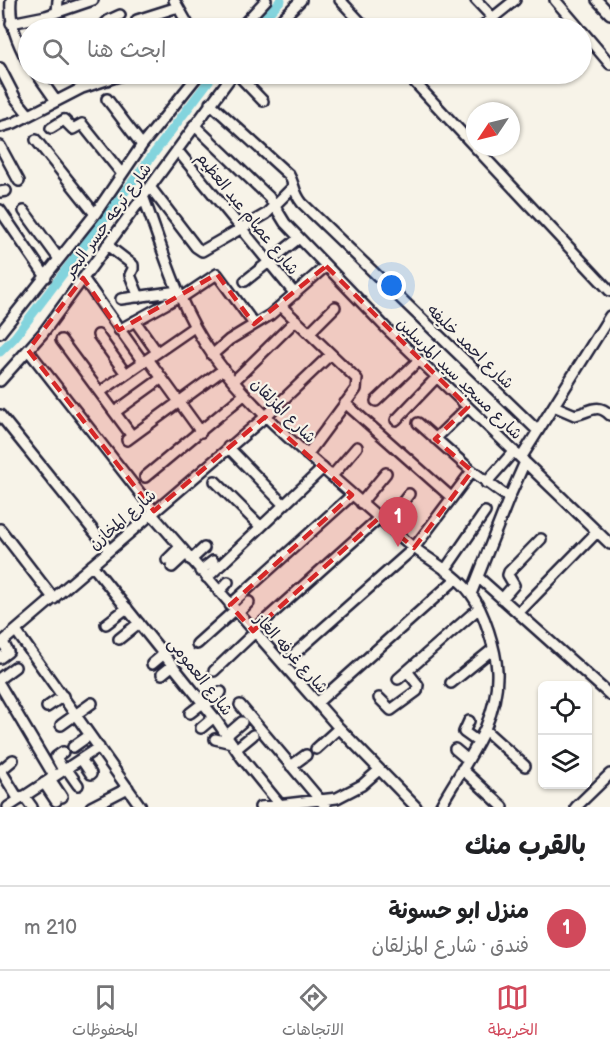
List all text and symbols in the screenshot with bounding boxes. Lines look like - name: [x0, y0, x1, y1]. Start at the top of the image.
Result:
- search box: [18, 18, 592, 84]
- icon: search: [39, 35, 72, 68]
- text: ابحث هنا: [87, 37, 167, 64]
- north arrow: [466, 102, 520, 156]
- street label: شارع عصام عبد العظيم: [190, 149, 302, 280]
- street label: شارع ترعه جسر البحر: [59, 160, 157, 284]
- your location: [377, 271, 406, 300]
- street label: شارع احمد خليفه: [422, 301, 517, 394]
- street label: شارع مسجد سيد المرسلين: [392, 314, 526, 445]
- street label: شارع المزلقان: [246, 375, 319, 448]
- street label: شارع المخازن: [86, 486, 161, 555]
- pin: 1: [378, 498, 418, 547]
- street label: شارع غرفه الغاز: [248, 609, 332, 699]
- street label: شارع العمومى: [163, 634, 236, 720]
- map controls: [538, 681, 592, 789]
- button: locate: [538, 681, 592, 735]
- button: layers: [538, 735, 592, 789]
- text: بالقرب منك: [465, 831, 586, 862]
- text: منزل ابو حسونة: [389, 898, 529, 925]
- text: 210 m: [24, 916, 77, 940]
- text: 1: [562, 916, 571, 940]
- text: فندق · شارع المزلقان: [372, 934, 529, 958]
- tab: المحفوظات: [72, 981, 138, 1044]
- tab: الاتجاهات: [282, 981, 344, 1044]
- tab: الخريطة: [488, 981, 538, 1044]

